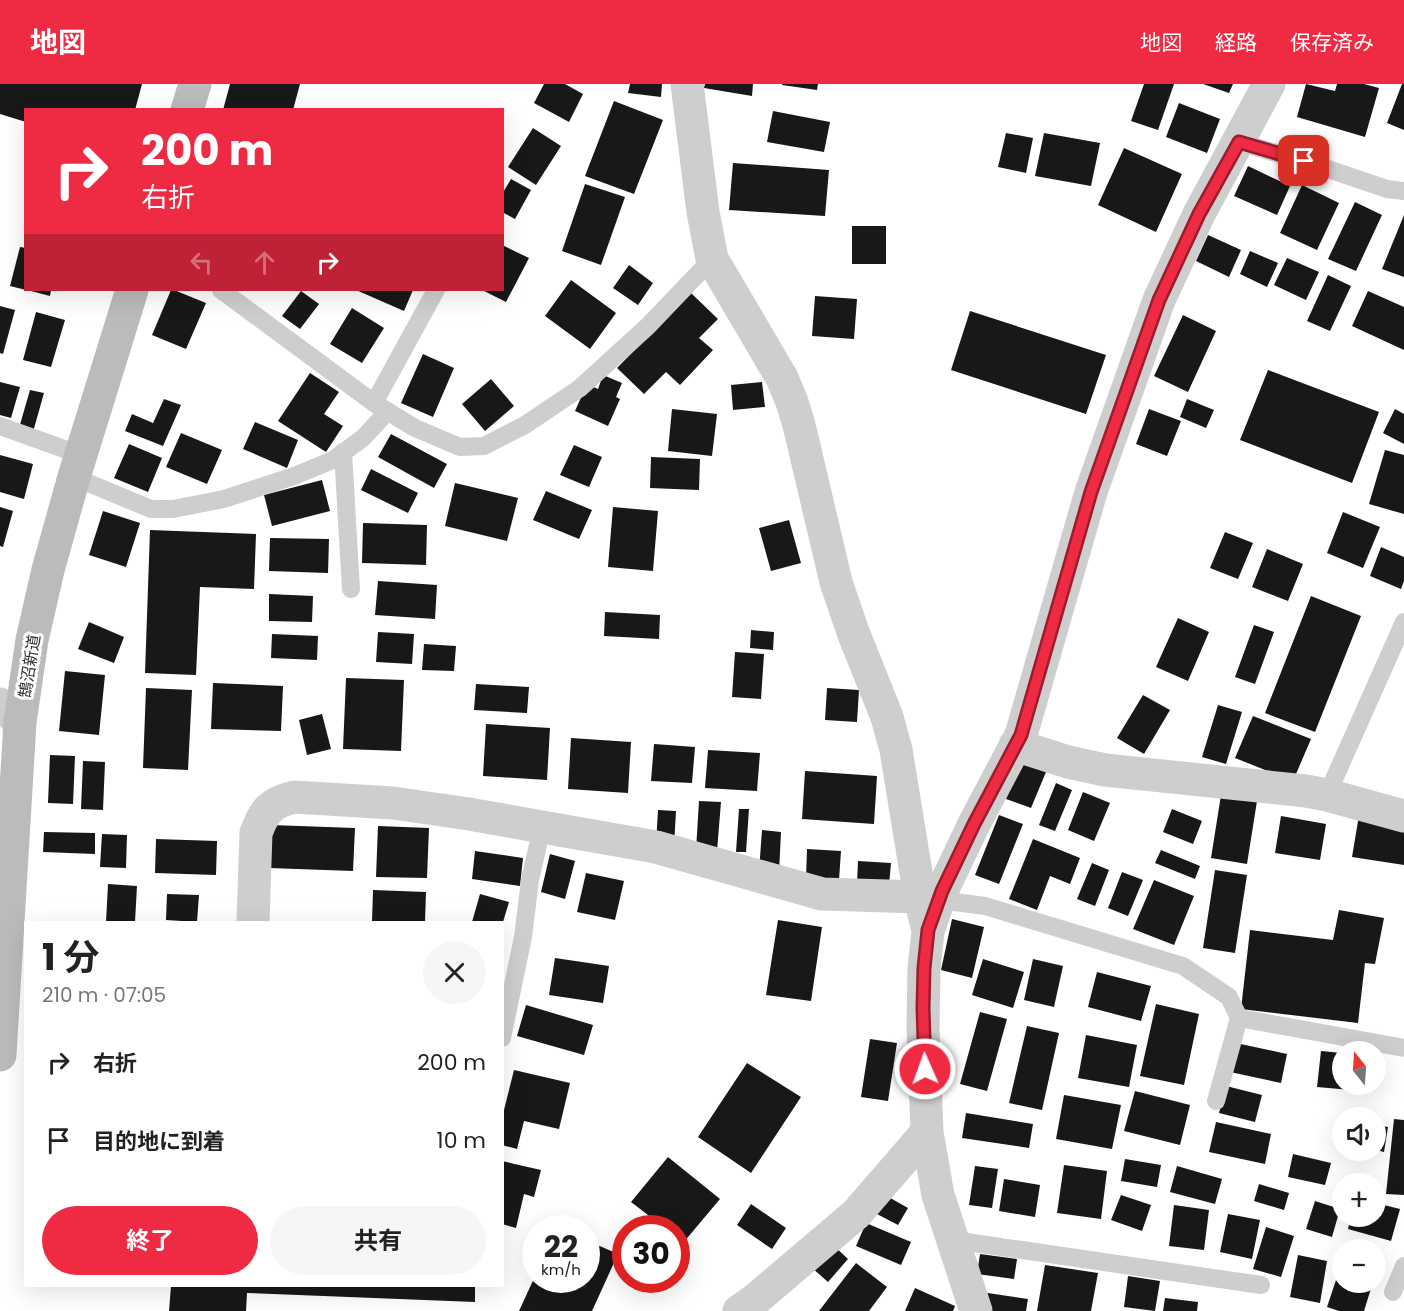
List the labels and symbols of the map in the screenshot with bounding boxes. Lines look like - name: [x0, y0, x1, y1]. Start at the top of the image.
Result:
- pin: [1278, 135, 1329, 186]
- street label: 鵠沼新道: [13, 633, 46, 699]
- position arrow: [893, 1037, 957, 1101]
- north arrow: [1332, 1041, 1386, 1095]
- speed limit sign: 30: [612, 1215, 690, 1293]

